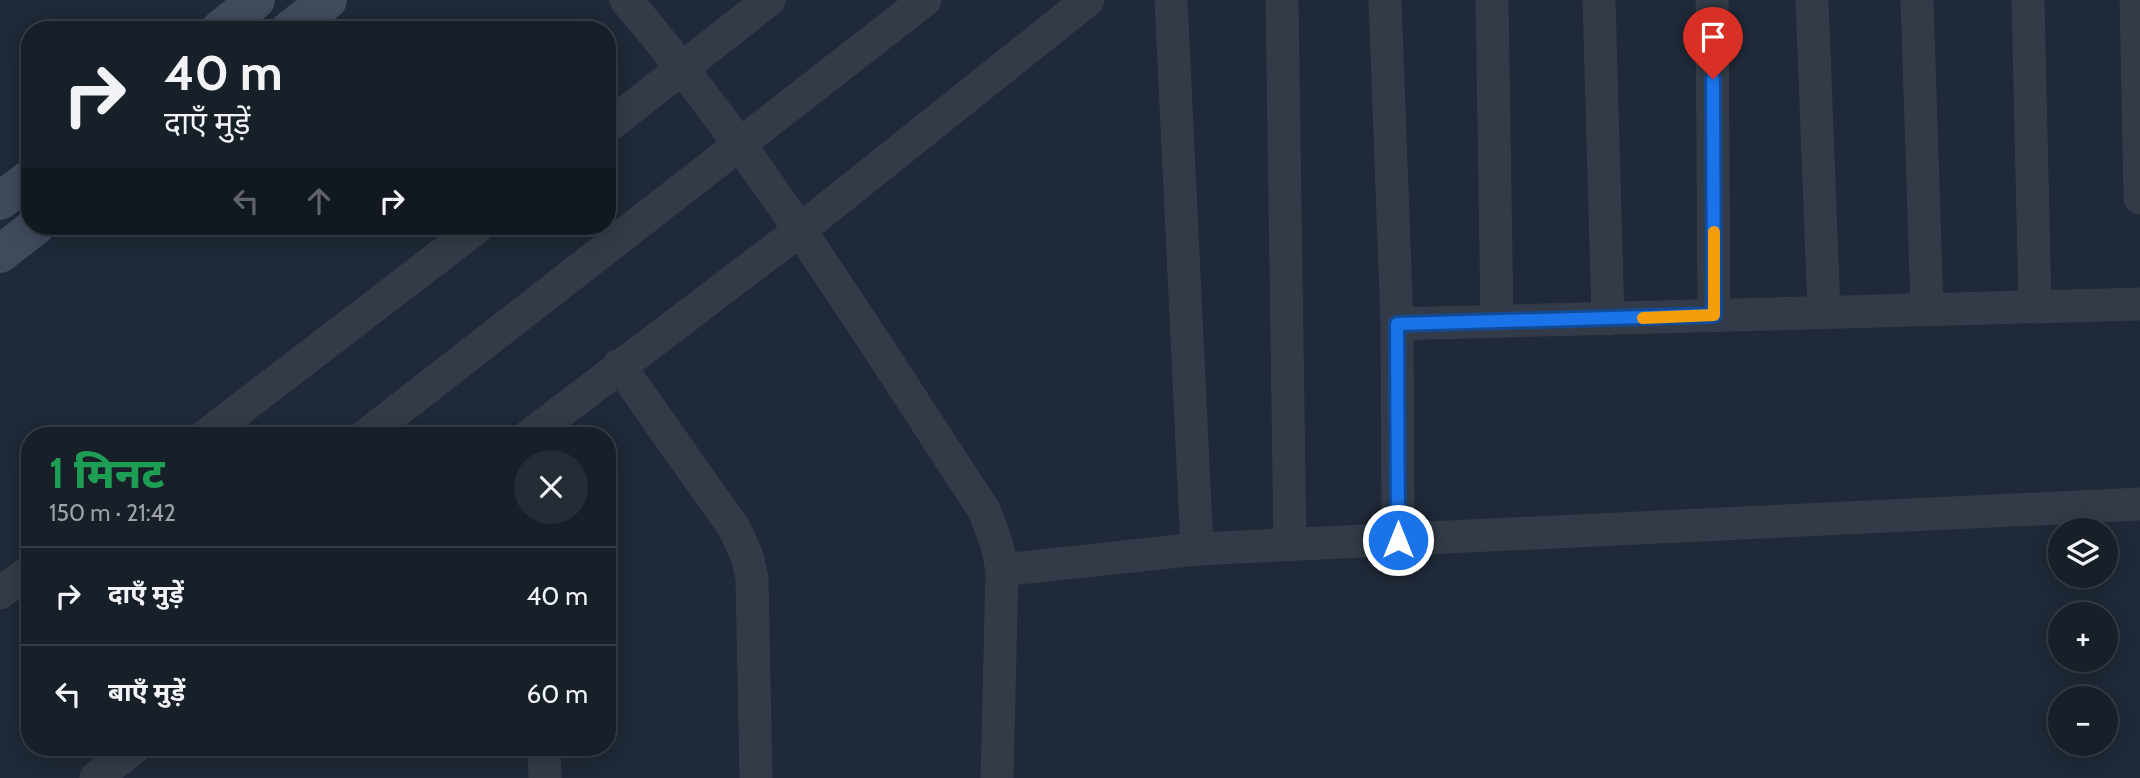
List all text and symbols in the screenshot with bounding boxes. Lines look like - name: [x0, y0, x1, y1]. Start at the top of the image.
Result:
- pin: [1683, 7, 1743, 79]
- icon: arrive: [1694, 18, 1732, 56]
- text: 40 m: [164, 43, 283, 102]
- icon: right: [49, 49, 140, 140]
- text: दाएँ मुड़ें: [164, 103, 250, 142]
- icon: left: [227, 182, 265, 220]
- icon: ahead: [300, 182, 338, 220]
- icon: right: [373, 182, 411, 220]
- text: 1 मिनट: [49, 447, 164, 499]
- button: close: [514, 450, 588, 524]
- text: 150 m · 21:42: [49, 499, 176, 527]
- position arrow: [1361, 503, 1435, 577]
- map controls: [2048, 518, 2118, 756]
- button: layers: [2048, 518, 2118, 588]
- icon: right: [49, 577, 87, 615]
- text: दाएँ मुड़ें: [108, 578, 184, 610]
- text: 40 m: [526, 580, 588, 612]
- button: +: [2048, 602, 2118, 672]
- icon: left: [49, 675, 87, 713]
- text: बाएँ मुड़ें: [108, 676, 185, 708]
- text: 60 m: [526, 678, 588, 710]
- button: −: [2048, 686, 2118, 756]

